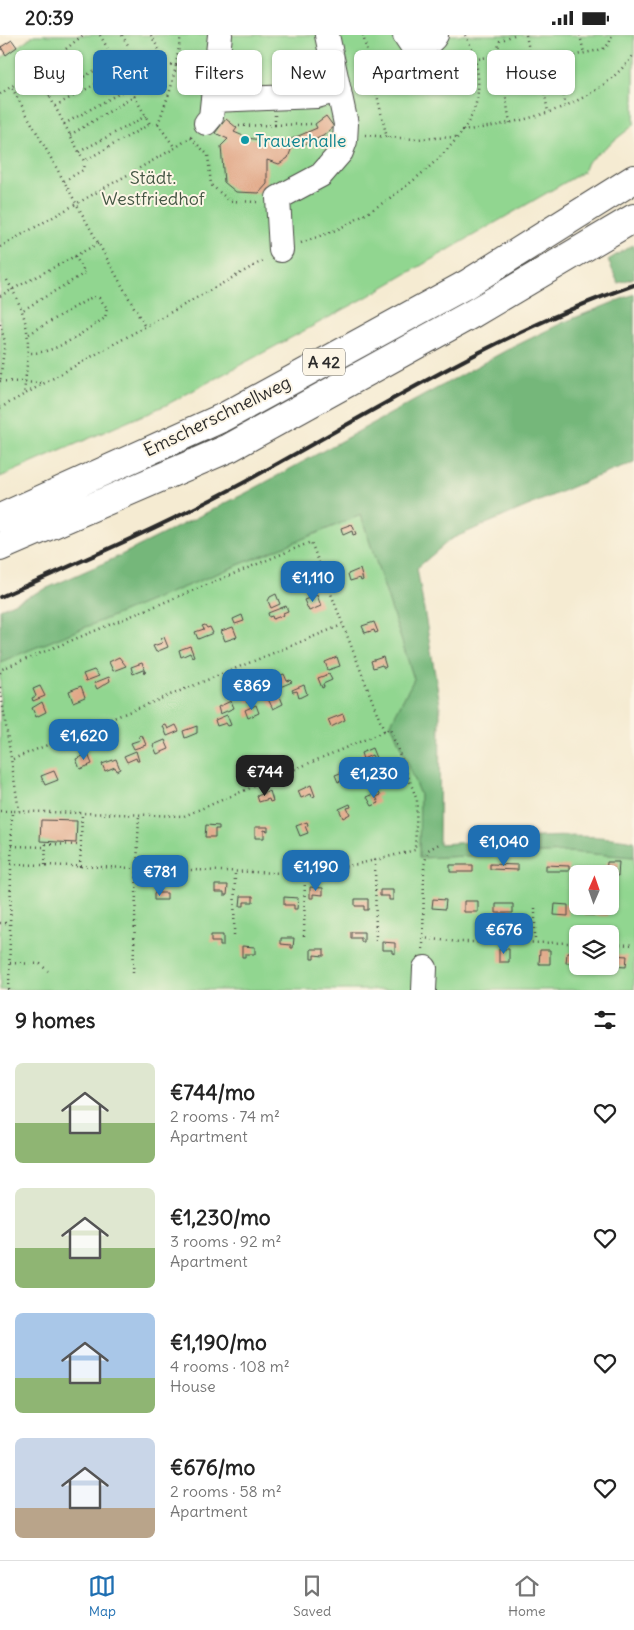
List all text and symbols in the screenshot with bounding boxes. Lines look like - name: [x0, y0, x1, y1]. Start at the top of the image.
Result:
- text: 20:39: [25, 6, 74, 30]
- chip: Buy: [15, 50, 83, 95]
- chip: Rent: [93, 50, 167, 95]
- chip: Filters: [177, 50, 262, 95]
- chip: New: [272, 50, 344, 95]
- chip: Apartment: [354, 50, 477, 95]
- chip: House: [487, 50, 575, 95]
- place label: Trauerhalle: [255, 129, 346, 152]
- marker: Trauerhalle: [239, 134, 251, 146]
- park label: Städt. Westfriedhof: [101, 166, 206, 210]
- road number: A 42: [303, 349, 345, 376]
- street label: Emscherschnellweg: [140, 370, 294, 462]
- pin: €1,110: [272, 561, 354, 603]
- text: €1,110: [292, 567, 334, 587]
- pin: €869: [222, 669, 282, 711]
- text: €869: [233, 675, 271, 695]
- pin: €1,620: [43, 719, 125, 761]
- text: €1,620: [60, 725, 108, 745]
- pin: €744: [235, 755, 295, 797]
- pin: €1,230: [333, 757, 415, 799]
- text: €744: [247, 761, 283, 781]
- text: €1,230: [350, 763, 398, 783]
- pin: €1,040: [463, 825, 545, 867]
- text: €1,040: [479, 831, 529, 851]
- pin: €1,190: [275, 849, 357, 892]
- pin: €781: [130, 855, 190, 897]
- text: €1,190: [293, 856, 339, 876]
- text: €781: [143, 861, 177, 881]
- north arrow: [569, 865, 619, 915]
- map controls: [569, 865, 619, 975]
- pin: €676: [474, 913, 534, 955]
- text: €676: [486, 919, 522, 939]
- button: layers: [569, 925, 619, 975]
- icon: filters: [591, 1006, 619, 1034]
- text: 9 homes: [15, 1007, 95, 1034]
- text: €744/mo: [170, 1079, 255, 1106]
- icon: home: [55, 1083, 115, 1143]
- icon: heart: [591, 1099, 619, 1127]
- text: 2 rooms · 74 m²: [170, 1106, 280, 1126]
- text: Apartment: [170, 1126, 248, 1146]
- text: €1,230/mo: [170, 1204, 271, 1231]
- icon: home: [55, 1208, 115, 1268]
- icon: heart: [591, 1224, 619, 1252]
- text: 3 rooms · 92 m²: [170, 1231, 282, 1251]
- text: Apartment: [170, 1251, 248, 1271]
- text: €1,190/mo: [170, 1329, 267, 1356]
- icon: home: [55, 1333, 115, 1393]
- icon: heart: [591, 1349, 619, 1377]
- text: 4 rooms · 108 m²: [170, 1356, 290, 1376]
- text: House: [170, 1376, 216, 1396]
- text: €676/mo: [170, 1454, 255, 1481]
- icon: home: [55, 1458, 115, 1518]
- icon: heart: [591, 1474, 619, 1502]
- text: 2 rooms · 58 m²: [170, 1481, 282, 1501]
- text: Apartment: [170, 1501, 248, 1521]
- tab: Map: [88, 1572, 116, 1620]
- tab: Saved: [293, 1572, 331, 1620]
- tab: Home: [508, 1572, 546, 1620]

